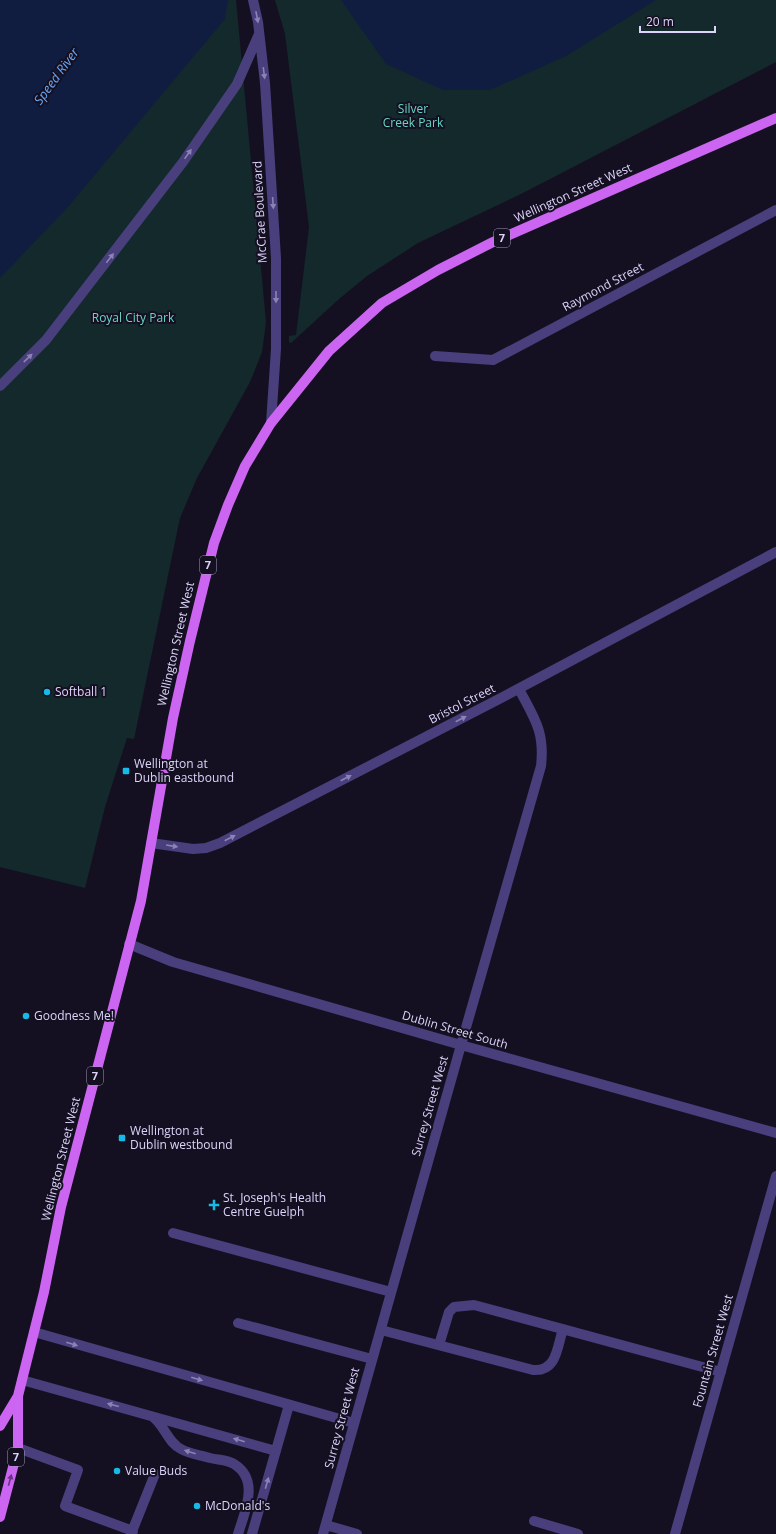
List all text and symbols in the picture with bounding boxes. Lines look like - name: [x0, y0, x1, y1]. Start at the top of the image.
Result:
- scale bar: [640, 8, 715, 34]
- one-way arrow: [254, 11, 260, 23]
- text: 20 m: [646, 13, 674, 30]
- water label: Speed River: [29, 43, 83, 108]
- one-way arrow: [261, 67, 267, 79]
- park label: Silver Creek Park: [383, 100, 444, 131]
- one-way arrow: [184, 149, 192, 159]
- street label: Wellington Street West: [511, 159, 634, 226]
- street label: McCrae Boulevard: [248, 160, 271, 264]
- one-way arrow: [269, 197, 276, 209]
- road number: 7: [494, 229, 510, 247]
- one-way arrow: [106, 252, 114, 263]
- street label: Raymond Street: [559, 258, 646, 315]
- one-way arrow: [273, 291, 279, 304]
- park label: Royal City Park: [92, 309, 175, 326]
- one-way arrow: [23, 353, 33, 363]
- road number: 7: [200, 556, 216, 574]
- street label: Wellington Street West: [153, 580, 198, 708]
- street label: Bristol Street: [426, 680, 498, 728]
- place label: Softball 1: [55, 683, 107, 700]
- marker: Softball 1: [42, 687, 52, 697]
- one-way arrow: [456, 715, 467, 722]
- place label: Wellington at Dublin eastbound: [134, 755, 234, 786]
- marker: Wellington at Dublin eastbound: [121, 766, 131, 776]
- one-way arrow: [340, 775, 352, 781]
- one-way arrow: [224, 835, 236, 841]
- one-way arrow: [166, 843, 178, 849]
- street label: Dublin Street South: [400, 1006, 510, 1053]
- place label: Goodness Me!: [34, 1007, 114, 1024]
- marker: Goodness Me!: [21, 1011, 31, 1021]
- street label: Surrey Street West: [407, 1054, 452, 1158]
- road number: 7: [87, 1067, 103, 1085]
- street label: Wellington Street West: [37, 1095, 84, 1223]
- place label: Wellington at Dublin westbound: [130, 1122, 233, 1153]
- marker: Wellington at Dublin westbound: [117, 1133, 127, 1143]
- place label: St. Joseph's Health Centre Guelph: [223, 1189, 326, 1220]
- marker: St. Joseph's Health Centre Guelph: [208, 1199, 220, 1211]
- street label: Fountain Street West: [688, 1292, 737, 1409]
- one-way arrow: [66, 1341, 78, 1347]
- street label: Surrey Street West: [320, 1365, 363, 1470]
- one-way arrow: [191, 1376, 203, 1382]
- one-way arrow: [107, 1402, 119, 1408]
- one-way arrow: [232, 1437, 244, 1443]
- road number: 7: [8, 1448, 24, 1466]
- one-way arrow: [184, 1449, 196, 1455]
- place label: Value Buds: [125, 1462, 188, 1479]
- marker: Value Buds: [112, 1466, 122, 1476]
- one-way arrow: [7, 1473, 13, 1485]
- one-way arrow: [264, 1477, 270, 1489]
- place label: McDonald's: [205, 1497, 270, 1514]
- marker: McDonald's: [192, 1501, 202, 1511]

